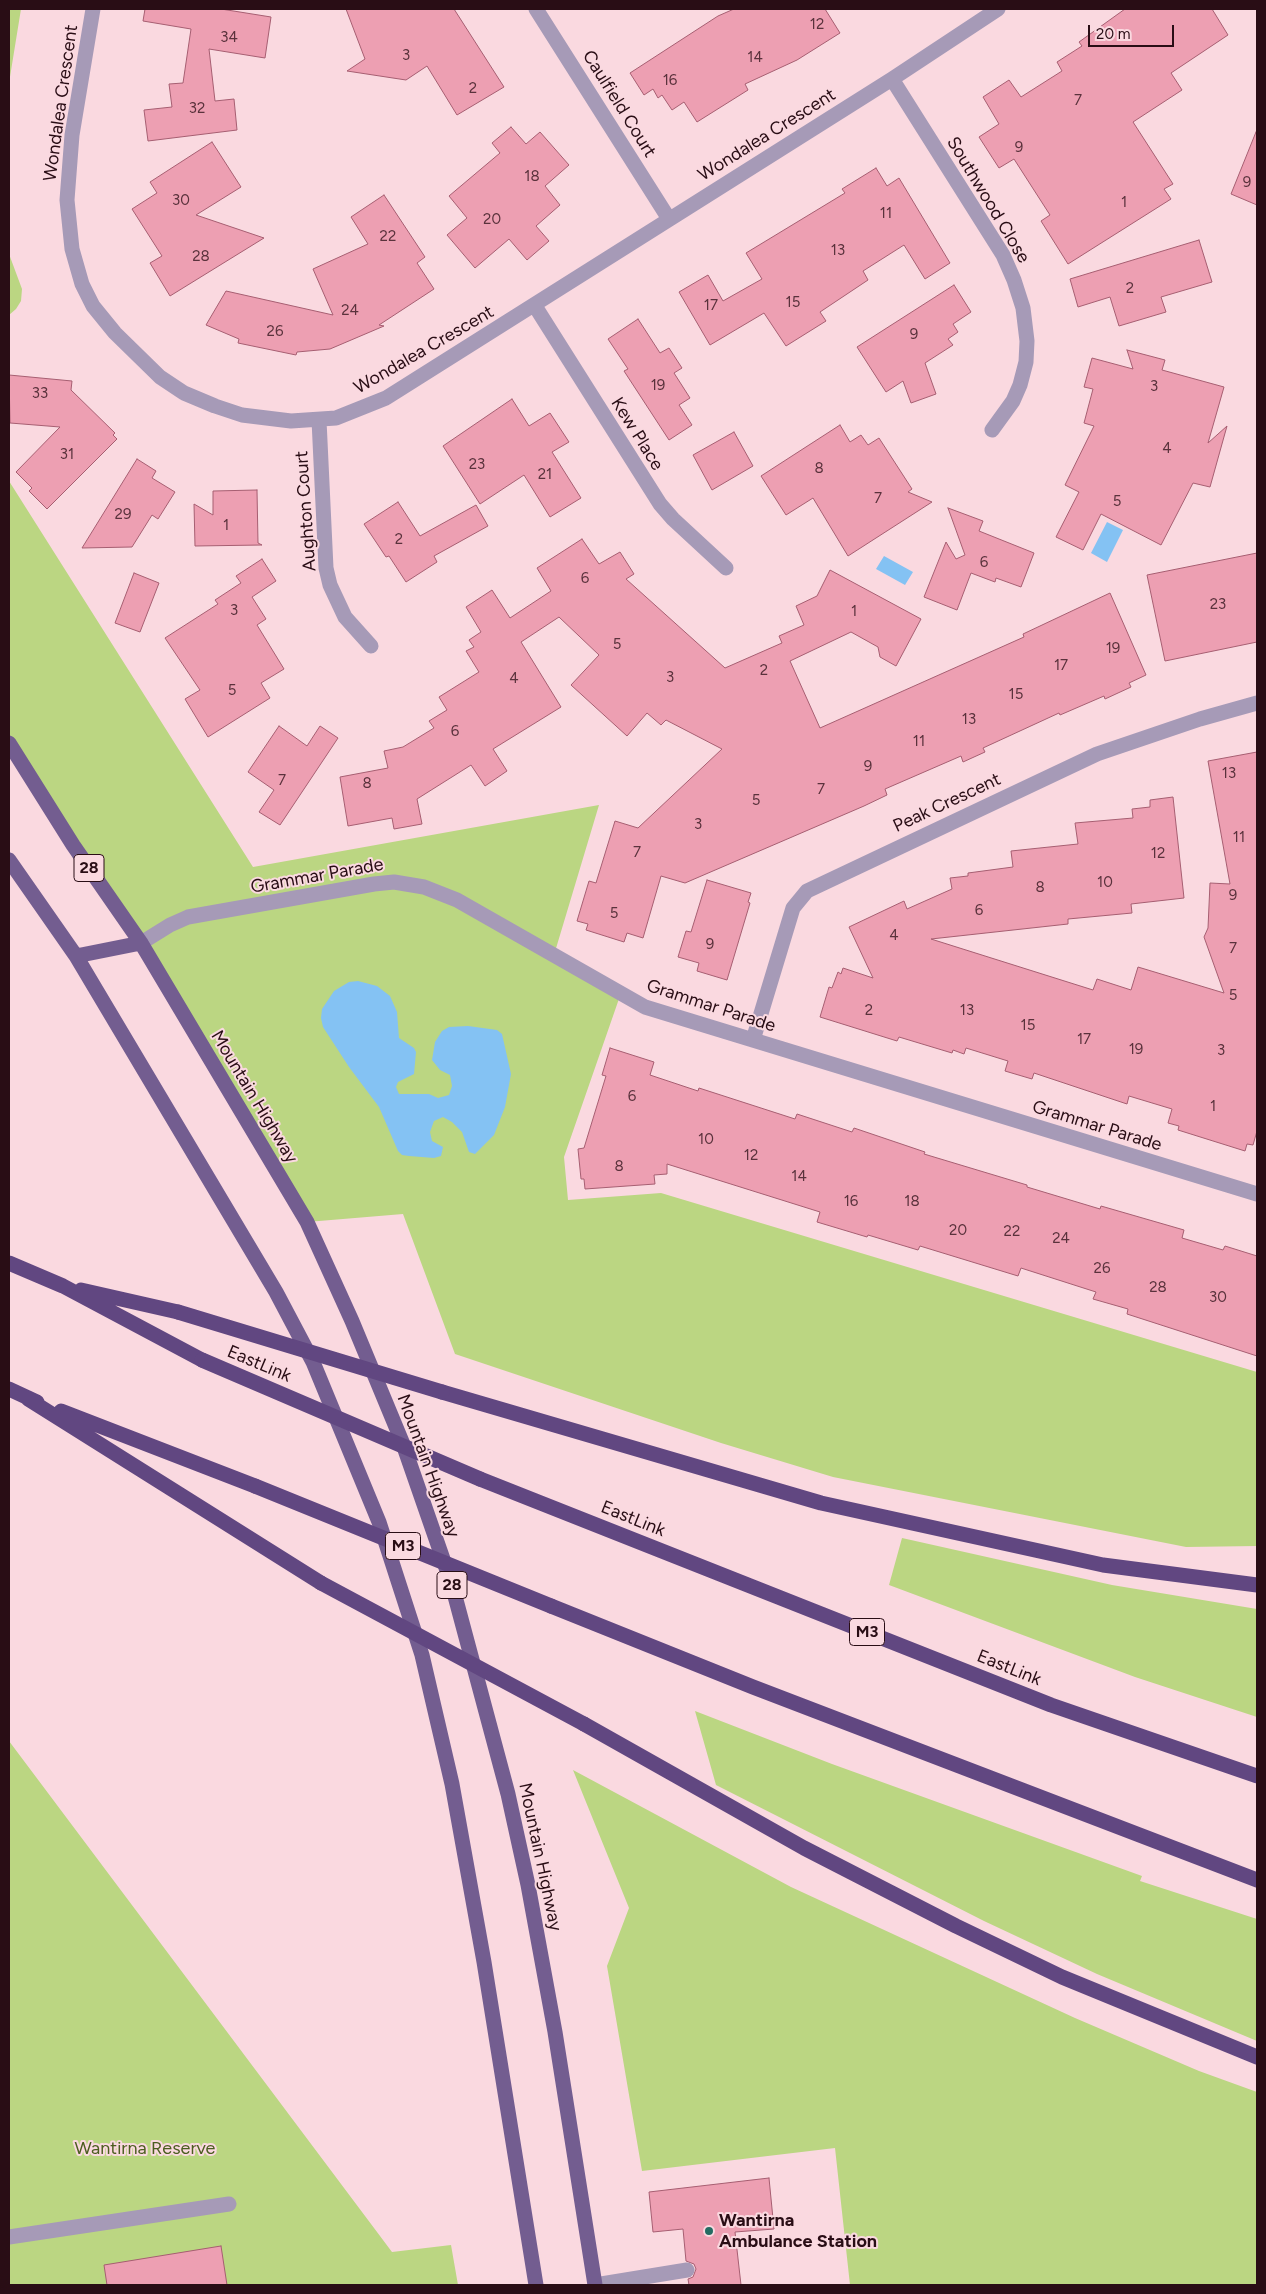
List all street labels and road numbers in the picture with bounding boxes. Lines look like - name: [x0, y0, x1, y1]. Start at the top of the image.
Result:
- street label: Wondalea Crescent: [39, 23, 83, 183]
- street label: Caulfield Court: [577, 46, 661, 162]
- street label: Wondalea Crescent: [694, 84, 840, 186]
- street label: Southwood Close: [942, 133, 1034, 267]
- street label: Wondalea Crescent: [350, 301, 498, 399]
- street label: Kew Place: [606, 393, 668, 475]
- street label: Aughton Court: [291, 450, 321, 572]
- street label: Peak Crescent: [890, 769, 1004, 837]
- road number: 28: [74, 854, 104, 881]
- street label: Grammar Parade: [249, 854, 385, 898]
- street label: Grammar Parade: [644, 975, 778, 1037]
- street label: Mountain Highway: [206, 1027, 302, 1167]
- street label: Grammar Parade: [1030, 1096, 1164, 1156]
- street label: EastLink: [224, 1341, 294, 1387]
- street label: Mountain Highway: [392, 1391, 464, 1541]
- street label: EastLink: [598, 1496, 668, 1542]
- road number: M3: [386, 1532, 420, 1560]
- road number: 28: [437, 1572, 467, 1598]
- road number: M3: [850, 1618, 884, 1645]
- street label: EastLink: [974, 1645, 1044, 1691]
- street label: Mountain Highway: [514, 1781, 566, 1933]

